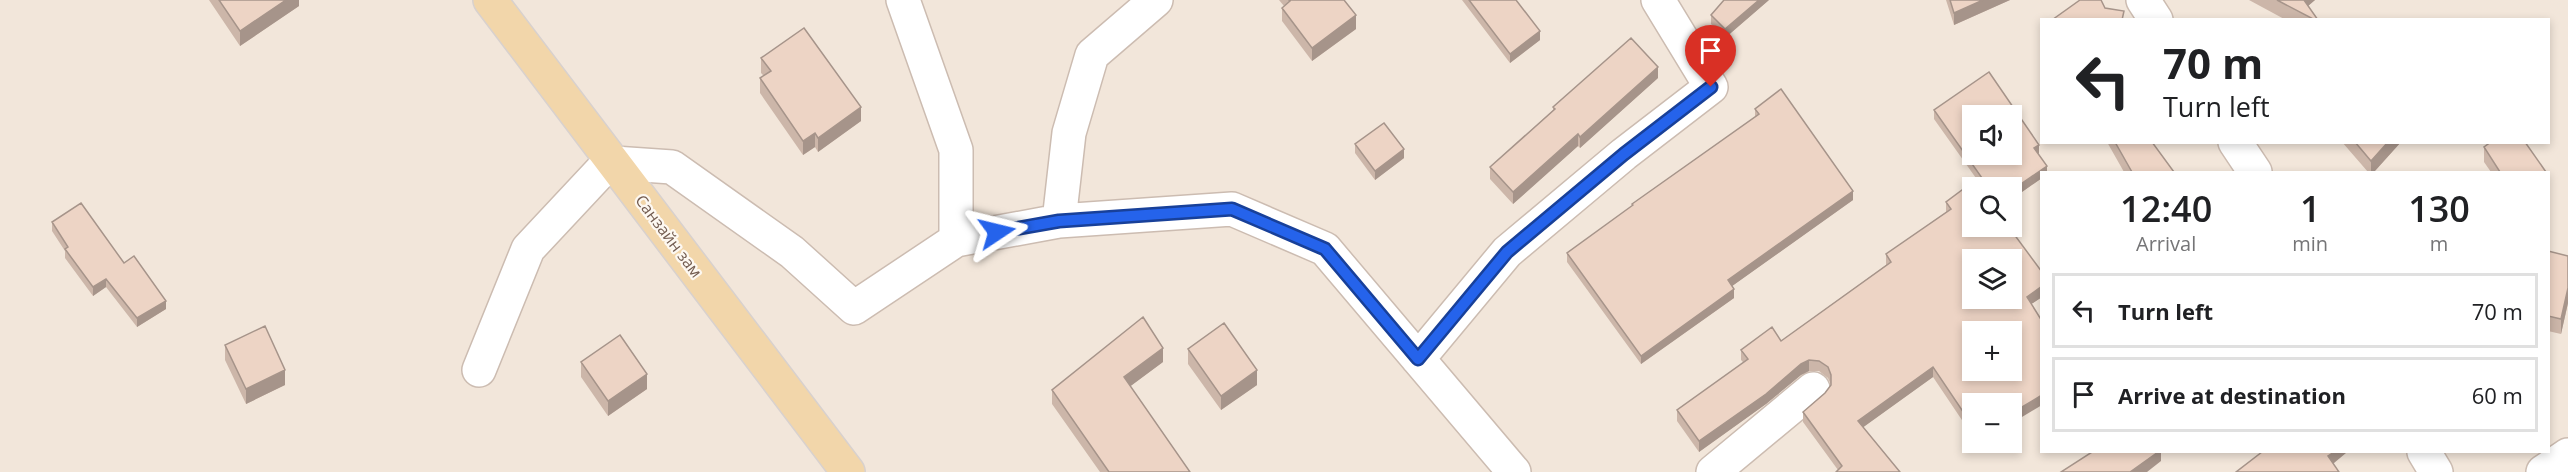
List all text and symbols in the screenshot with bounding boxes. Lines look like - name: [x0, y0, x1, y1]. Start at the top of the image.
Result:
- pin: [1685, 25, 1736, 87]
- icon: arrive: [1694, 34, 1727, 67]
- text: 70 m: [2163, 34, 2263, 91]
- icon: left: [2064, 42, 2142, 120]
- text: Turn left: [2163, 88, 2270, 125]
- map controls: [1962, 105, 2022, 453]
- button: sound: [1962, 105, 2022, 165]
- button: search: [1962, 177, 2022, 237]
- text: 12:40: [2120, 184, 2212, 233]
- text: 1: [2300, 184, 2321, 233]
- text: 130: [2408, 184, 2470, 233]
- street label: Санзайн зам: [631, 190, 707, 282]
- position arrow: [965, 200, 1029, 264]
- text: Arrival: [2136, 230, 2196, 257]
- text: min: [2292, 230, 2328, 257]
- text: m: [2430, 230, 2448, 257]
- button: layers: [1962, 249, 2022, 309]
- icon: left: [2067, 294, 2100, 327]
- text: Turn left: [2118, 296, 2213, 326]
- text: 70 m: [2472, 296, 2523, 326]
- button: +: [1962, 321, 2022, 381]
- icon: arrive: [2067, 378, 2100, 411]
- text: Arrive at destination: [2118, 380, 2346, 410]
- text: 60 m: [2472, 380, 2523, 410]
- button: −: [1962, 393, 2022, 453]

